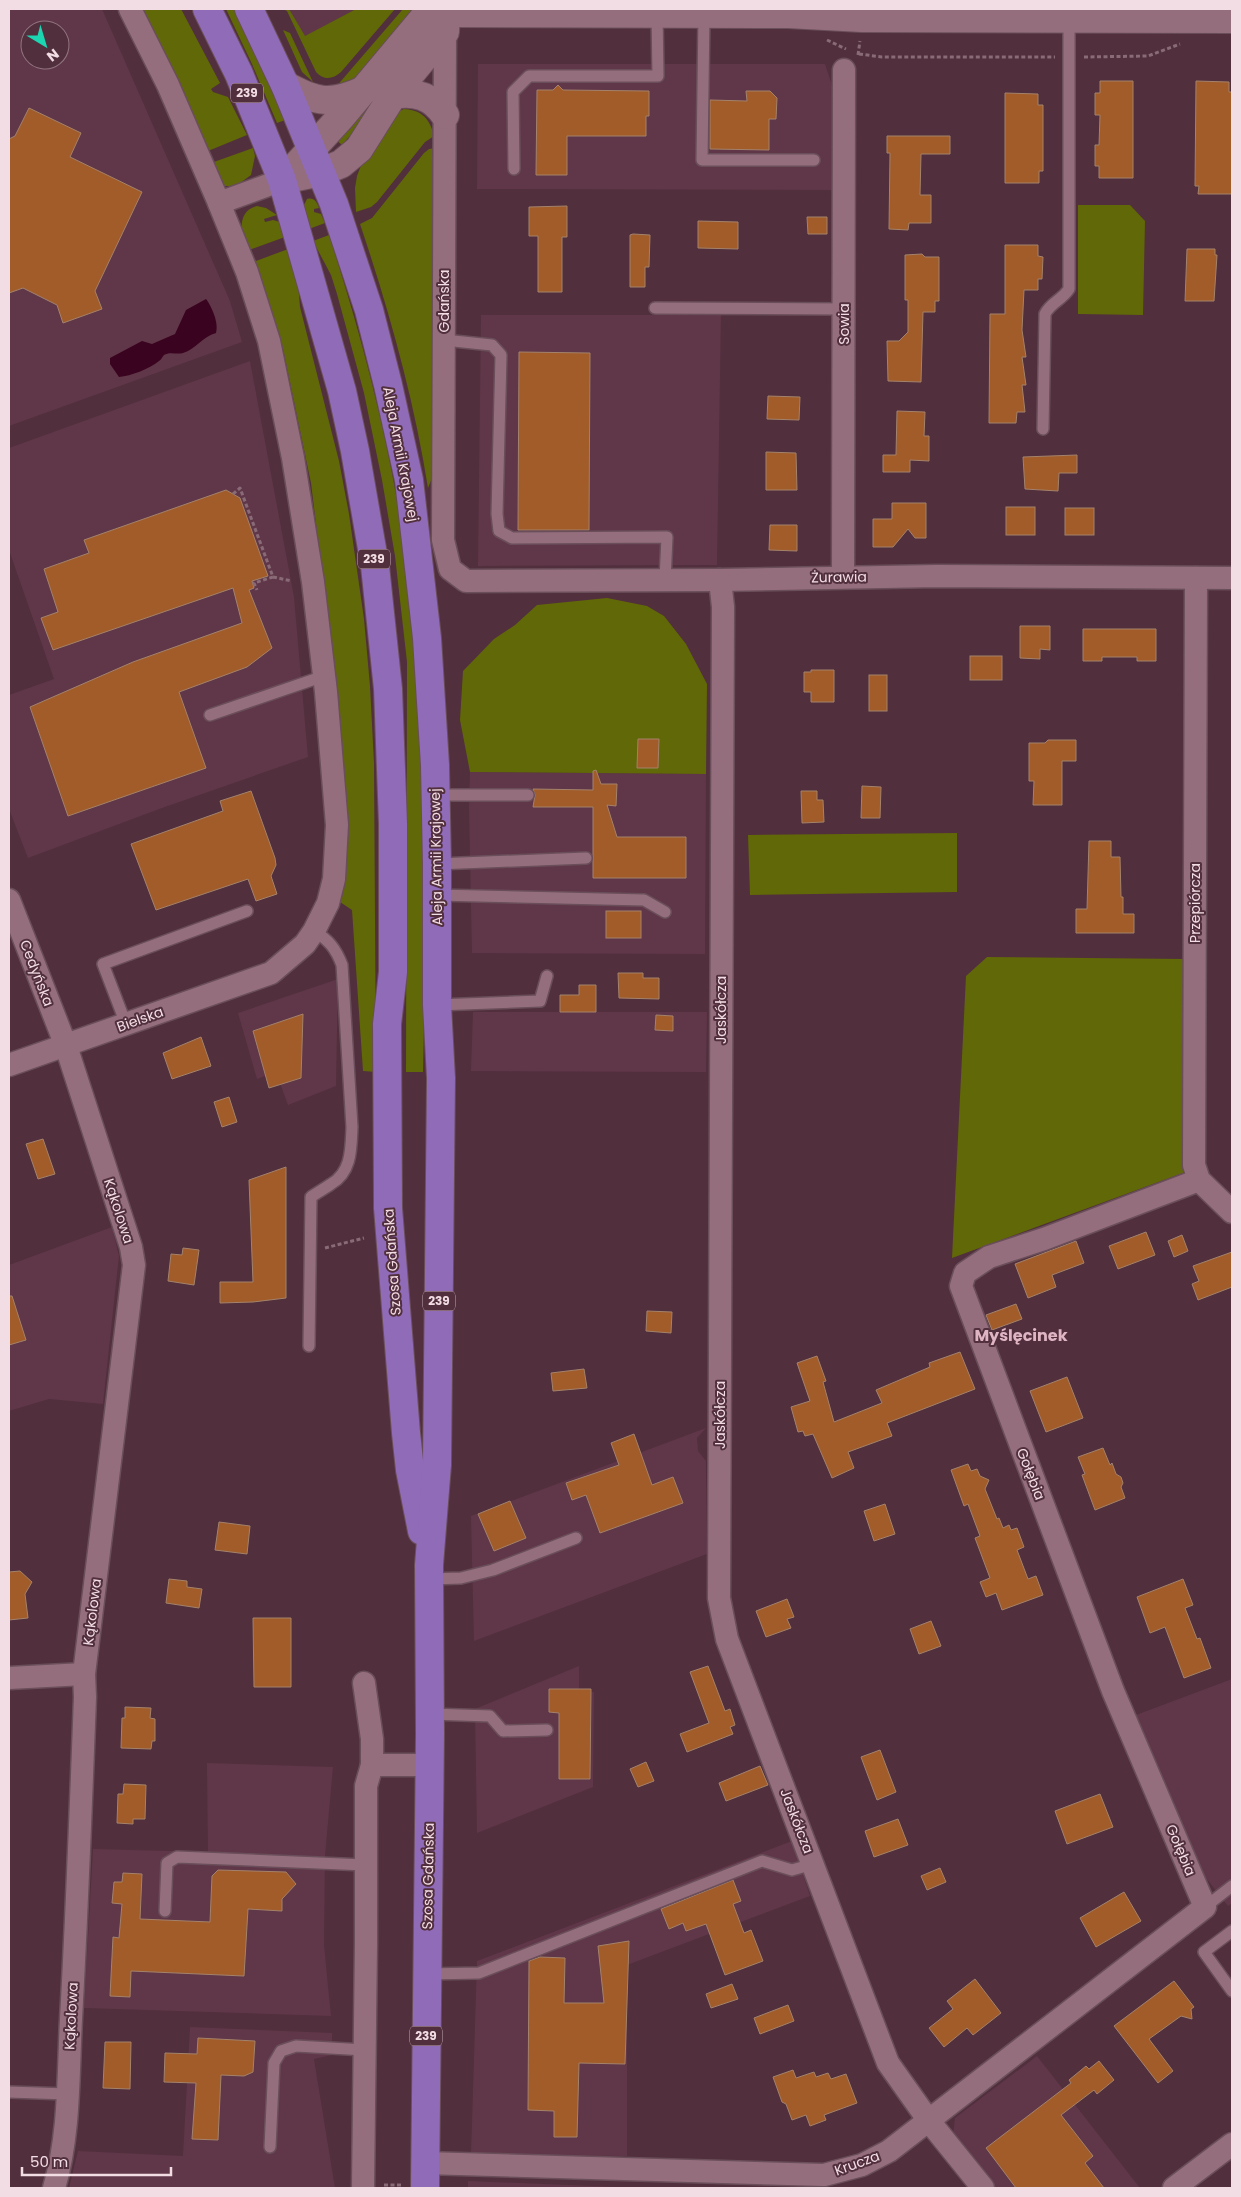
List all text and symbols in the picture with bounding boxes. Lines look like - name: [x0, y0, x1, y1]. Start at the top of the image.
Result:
- north arrow: [20, 20, 70, 70]
- text: N: [43, 44, 63, 66]
- road number: 239: [231, 84, 263, 102]
- street label: Gdańska: [434, 270, 454, 332]
- street label: Sowia: [834, 303, 854, 345]
- street label: Aleja Armii Krajowej: [378, 385, 424, 523]
- road number: 239: [358, 550, 390, 568]
- street label: Żurawia: [811, 567, 867, 587]
- street label: Aleja Armii Krajowej: [425, 788, 447, 926]
- street label: Przepiórcza: [1185, 863, 1205, 943]
- street label: Cedyńska: [15, 937, 59, 1009]
- street label: Jaskółcza: [711, 976, 731, 1044]
- street label: Bielska: [114, 1001, 166, 1037]
- street label: Kąkolowa: [99, 1176, 139, 1246]
- street label: Szosa Gdańska: [378, 1208, 406, 1316]
- road number: 239: [423, 1292, 455, 1310]
- district label: Myślęcinek: [974, 1324, 1068, 1347]
- street label: Jaskółcza: [710, 1381, 730, 1449]
- street label: Gołębia: [1012, 1445, 1050, 1503]
- street label: Kąkolowa: [78, 1577, 106, 1647]
- street label: Jaskółcza: [775, 1786, 819, 1856]
- street label: Gołębia: [1161, 1821, 1201, 1879]
- street label: Szosa Gdańska: [417, 1822, 439, 1930]
- street label: Kąkolowa: [59, 1982, 83, 2050]
- road number: 239: [410, 2026, 442, 2045]
- scale bar: [22, 2144, 171, 2176]
- street label: Krucza: [832, 2146, 882, 2180]
- text: 50 m: [30, 2151, 68, 2172]

